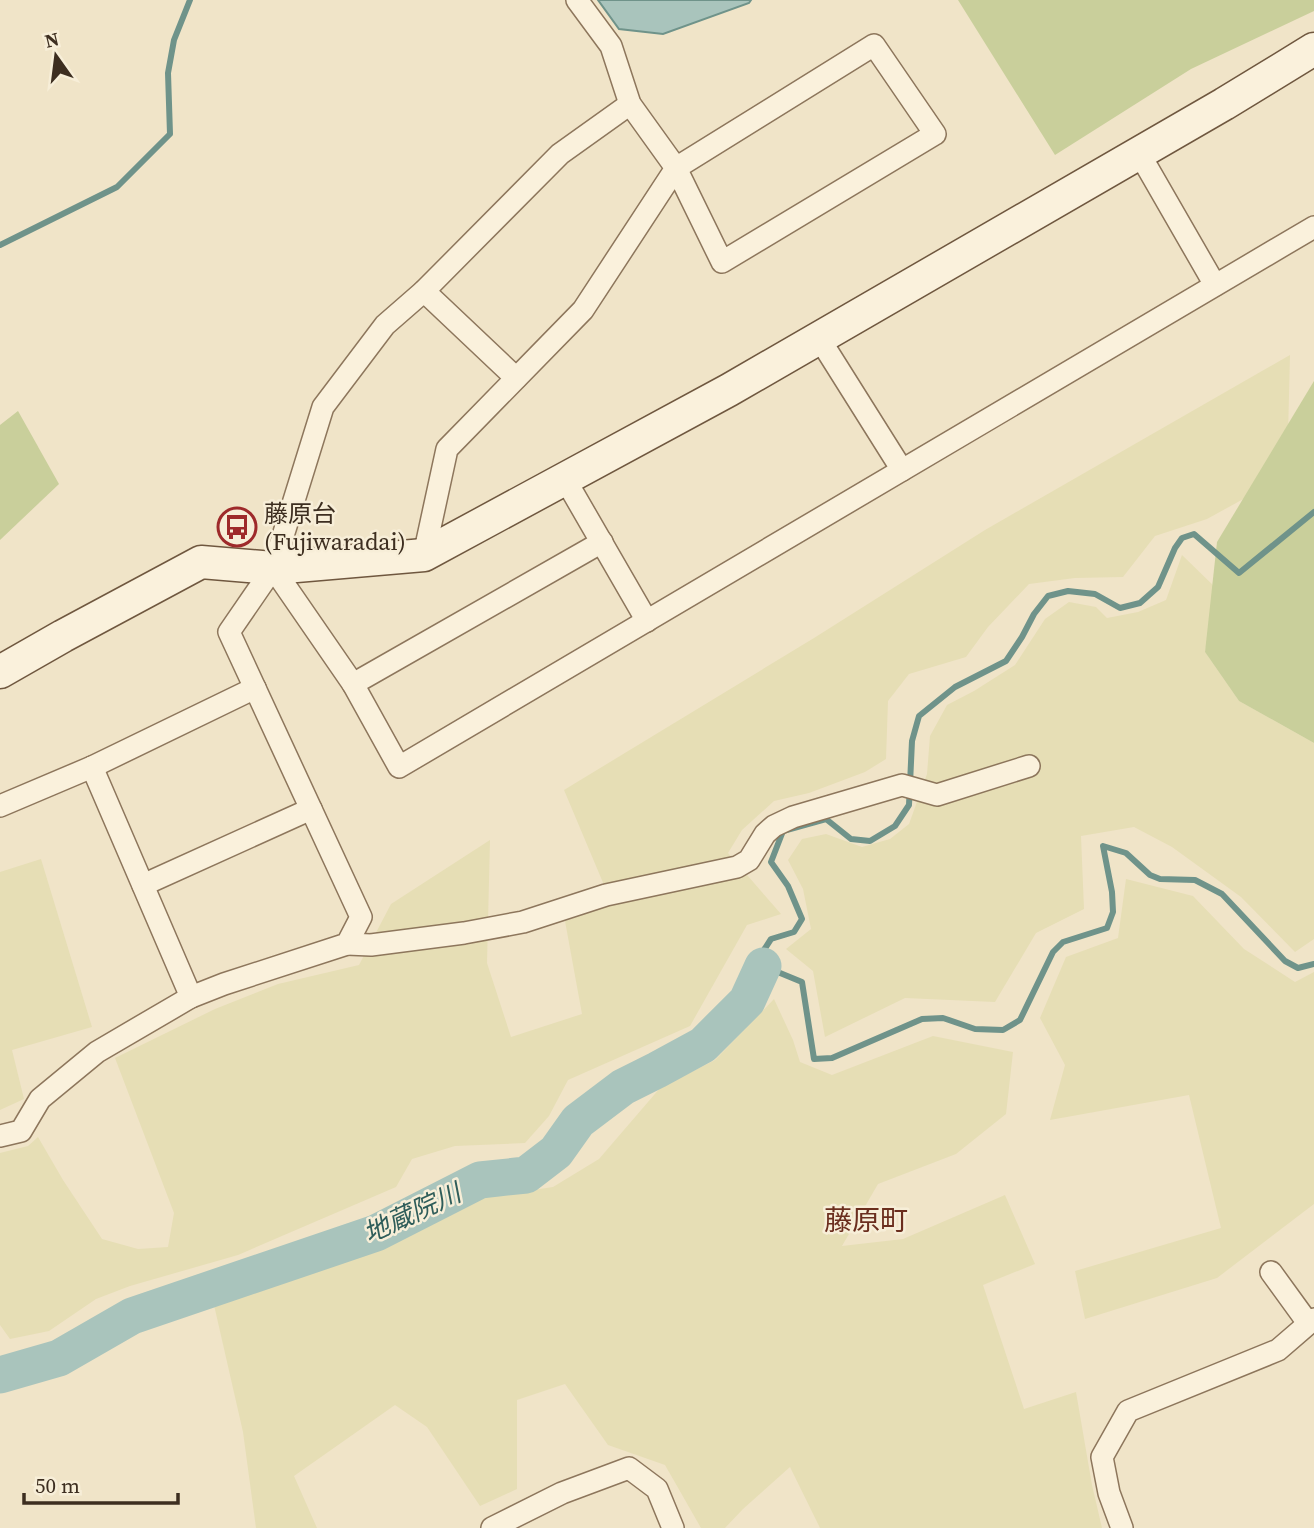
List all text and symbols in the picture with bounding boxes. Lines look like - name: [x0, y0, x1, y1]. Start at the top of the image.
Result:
- north arrow: [21, 21, 91, 91]
- text: N: [42, 25, 62, 54]
- place label: 藤原台 (Fujiwaradai): [264, 497, 406, 558]
- bus stop icon: 藤原台 (Fujiwaradai): [216, 506, 258, 548]
- water label: 地蔵院川: [357, 1173, 469, 1251]
- district label: 藤原町: [824, 1201, 908, 1239]
- scale bar: [24, 1462, 178, 1506]
- text: 50 m: [35, 1471, 80, 1500]

